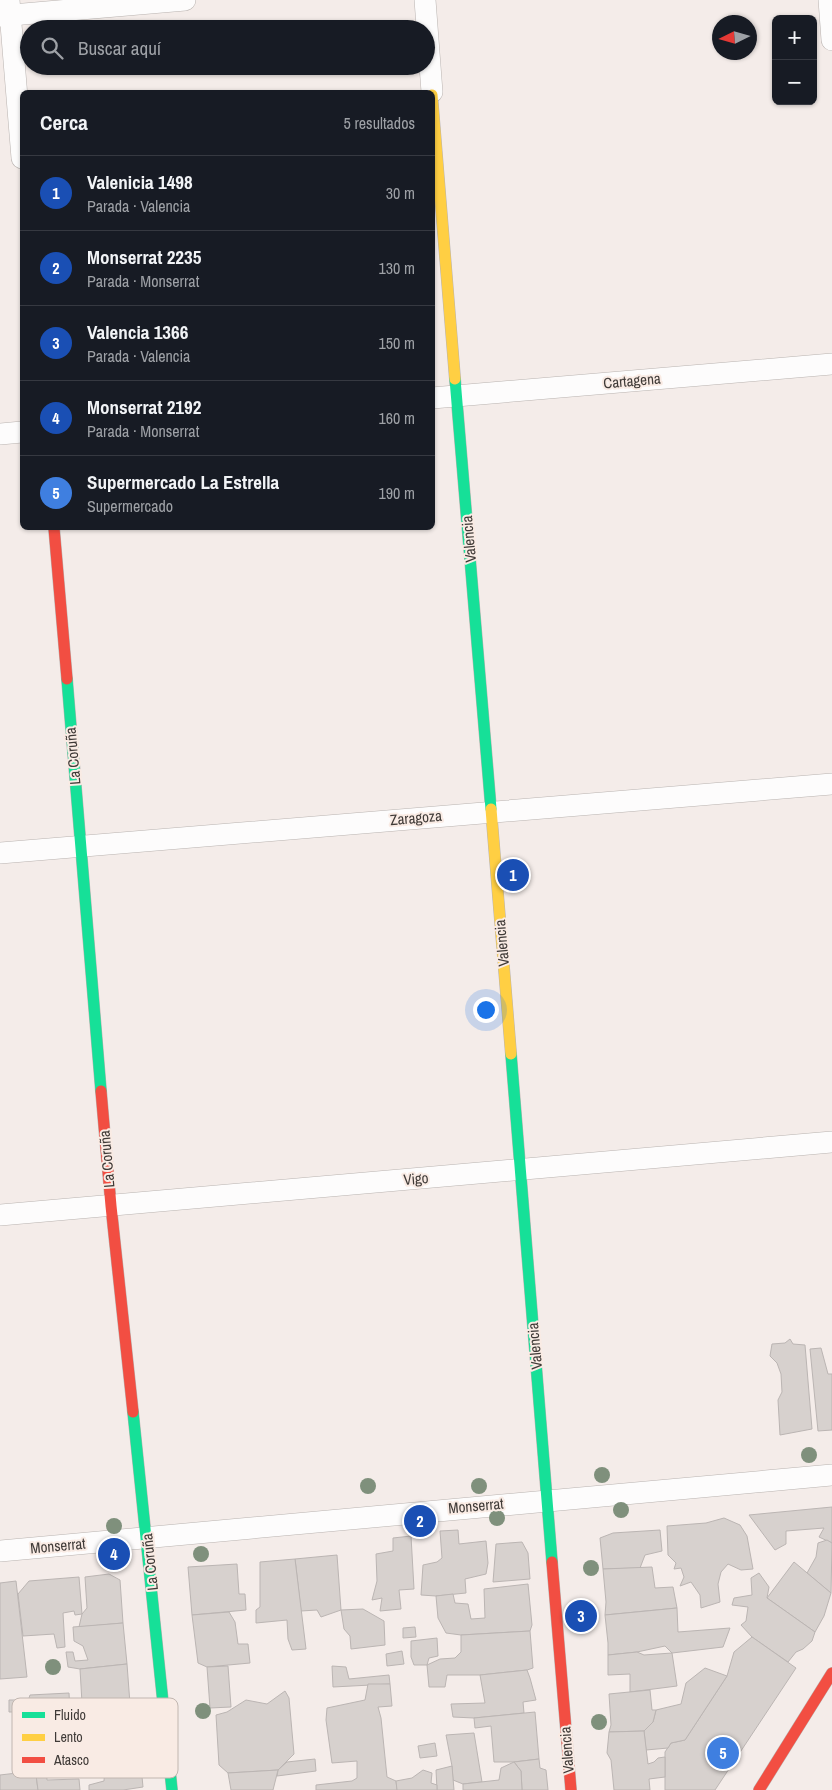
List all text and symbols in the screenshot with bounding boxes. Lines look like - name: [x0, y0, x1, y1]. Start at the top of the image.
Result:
- north arrow: [712, 15, 757, 60]
- map controls: [772, 15, 817, 105]
- button: +: [772, 15, 817, 60]
- search box: [20, 20, 435, 75]
- icon: search: [38, 34, 66, 62]
- text: Buscar aquí: [78, 35, 161, 61]
- button: −: [772, 60, 817, 105]
- text: Cerca: [40, 108, 88, 137]
- text: 5 resultados: [344, 112, 415, 134]
- text: Valenicia 1498: [87, 169, 193, 195]
- text: 1: [52, 182, 60, 204]
- text: 30 m: [386, 182, 415, 204]
- text: Parada · Valencia: [87, 195, 190, 217]
- text: Monserrat 2235: [87, 244, 201, 270]
- text: 2: [52, 257, 60, 279]
- text: 130 m: [379, 257, 415, 279]
- text: Parada · Monserrat: [87, 270, 199, 292]
- text: Valencia 1366: [87, 319, 188, 345]
- text: 3: [52, 332, 60, 354]
- text: 150 m: [379, 332, 415, 354]
- text: Parada · Valencia: [87, 345, 190, 367]
- street label: Cartagena: [602, 368, 662, 393]
- text: Monserrat 2192: [87, 394, 201, 420]
- text: 4: [52, 407, 60, 429]
- text: 160 m: [379, 407, 415, 429]
- text: Parada · Monserrat: [87, 420, 199, 442]
- text: Supermercado La Estrella: [87, 469, 279, 495]
- text: 5: [52, 482, 60, 504]
- text: 190 m: [379, 482, 415, 504]
- text: Supermercado: [87, 495, 173, 517]
- street label: Valencia: [456, 515, 481, 563]
- street label: La Coruña: [60, 726, 85, 786]
- street label: Zaragoza: [389, 805, 443, 830]
- pin: 1: [497, 856, 529, 894]
- street label: Valencia: [489, 919, 514, 967]
- your location: [473, 997, 499, 1023]
- street label: La Coruña: [94, 1129, 119, 1189]
- street label: Vigo: [403, 1167, 430, 1190]
- street label: Valencia: [522, 1322, 547, 1370]
- street label: Monserrat: [447, 1493, 505, 1518]
- pin: 2: [404, 1502, 436, 1540]
- street label: La Coruña: [136, 1532, 163, 1592]
- street label: Monserrat: [29, 1533, 87, 1558]
- pin: 4: [98, 1535, 130, 1573]
- pin: 3: [565, 1597, 597, 1635]
- legend: [12, 1698, 178, 1778]
- text: Fluido: [54, 1706, 86, 1724]
- street label: Valencia: [554, 1726, 579, 1774]
- text: Lento: [54, 1728, 83, 1746]
- pin: 5: [707, 1734, 739, 1772]
- text: Atasco: [53, 1751, 89, 1769]

